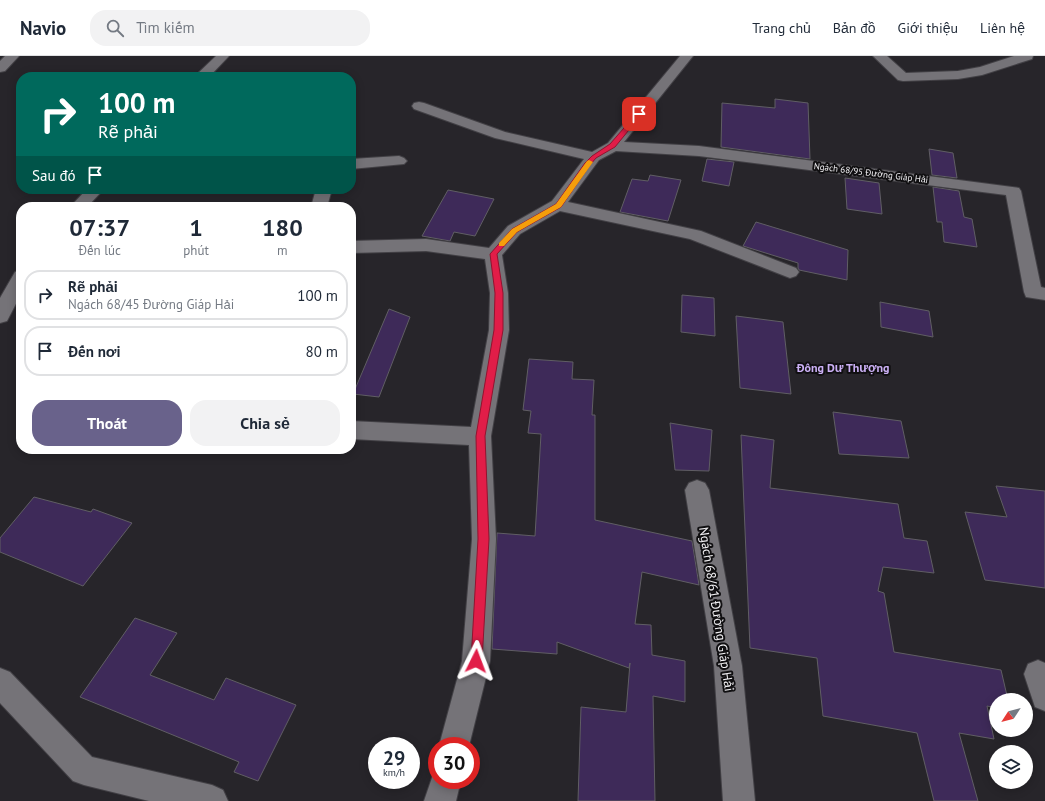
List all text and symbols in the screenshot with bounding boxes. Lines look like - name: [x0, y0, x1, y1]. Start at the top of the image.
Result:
- search box: [90, 10, 370, 46]
- text: Navio: [20, 16, 66, 40]
- icon: search: [104, 17, 126, 39]
- text: Tìm kiếm: [136, 18, 195, 37]
- text: Trang chủ: [752, 19, 811, 37]
- text: Bản đồ: [833, 19, 876, 37]
- text: Giới thiệu: [898, 19, 958, 37]
- text: Liên hệ: [980, 19, 1025, 37]
- text: 100 m: [98, 84, 175, 121]
- icon: right: [32, 88, 84, 140]
- pin: [622, 97, 656, 131]
- icon: arrive: [628, 103, 650, 125]
- text: Rẽ phải: [98, 120, 158, 143]
- street label: Ngách 68/95 Đường Giáp Hải: [813, 160, 929, 185]
- icon: arrive: [84, 164, 106, 186]
- text: Sau đó: [32, 166, 76, 185]
- text: 07:37: [69, 212, 130, 243]
- text: 1: [189, 212, 203, 243]
- text: 180: [262, 212, 303, 243]
- text: Đến lúc: [78, 242, 121, 259]
- text: phút: [183, 242, 209, 259]
- text: m: [277, 242, 288, 259]
- text: Rẽ phải: [68, 277, 118, 296]
- icon: right: [34, 284, 56, 306]
- text: 100 m: [297, 286, 338, 305]
- text: Ngách 68/45 Đường Giáp Hải: [68, 296, 234, 313]
- icon: arrive: [34, 340, 56, 362]
- text: Đến nơi: [68, 342, 121, 361]
- text: 80 m: [305, 342, 338, 361]
- district label: Đông Dư Thượng: [795, 360, 890, 375]
- button: Thoát: [32, 400, 182, 446]
- button: Chia sẻ: [190, 400, 340, 446]
- street label: Ngách 68/61 Đường Giáp Hải: [695, 526, 738, 693]
- position arrow: [455, 640, 497, 682]
- north arrow: [989, 693, 1033, 737]
- map controls: [989, 693, 1033, 789]
- speed limit sign: 30: [428, 737, 480, 789]
- text: 29: [383, 745, 405, 771]
- button: layers: [989, 745, 1033, 789]
- text: km/h: [383, 766, 405, 779]

